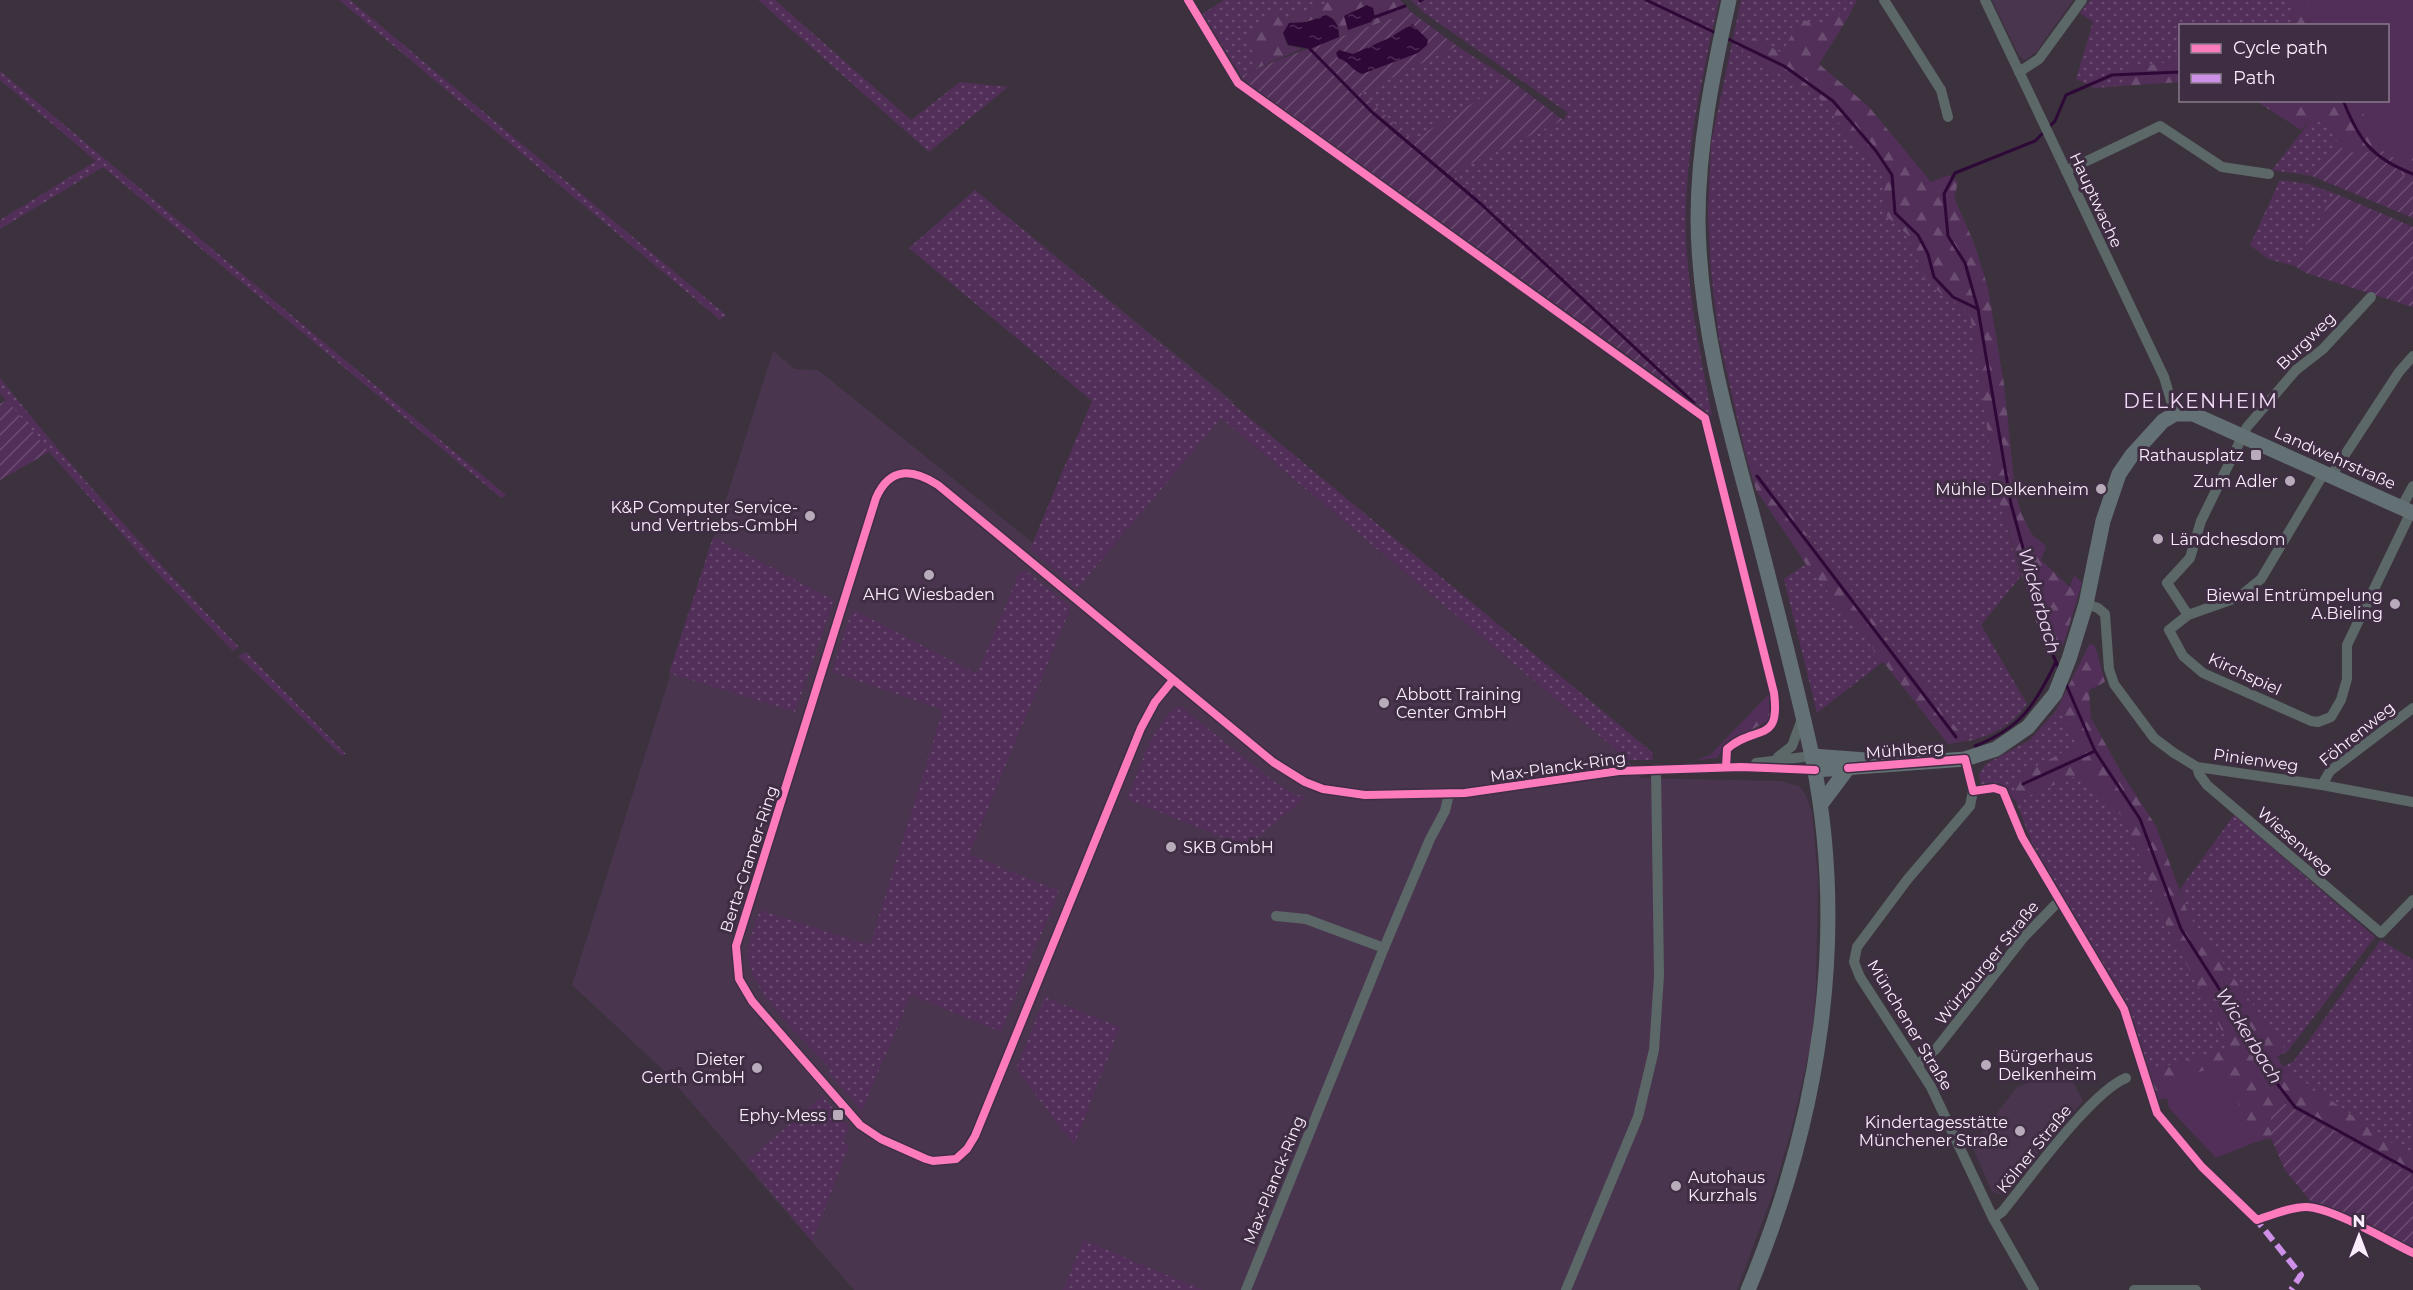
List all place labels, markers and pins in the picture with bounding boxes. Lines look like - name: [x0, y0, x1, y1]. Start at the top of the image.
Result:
- place label: Rathausplatz: [2138, 446, 2244, 465]
- marker: Rathausplatz: [2249, 448, 2263, 462]
- place label: Zum Adler: [2193, 472, 2278, 491]
- marker: Zum Adler: [2283, 474, 2297, 488]
- place label: Mühle Delkenheim: [1935, 480, 2089, 499]
- marker: Mühle Delkenheim: [2094, 482, 2108, 496]
- place label: K&P Computer Service- und Vertriebs-GmbH: [611, 498, 798, 535]
- marker: K&P Computer Service- und Vertriebs-GmbH: [803, 509, 817, 523]
- place label: Ländchesdom: [2170, 530, 2286, 549]
- marker: Ländchesdom: [2151, 532, 2165, 546]
- marker: AHG Wiesbaden: [922, 568, 936, 582]
- place label: AHG Wiesbaden: [863, 585, 995, 604]
- place label: Biewal Entrümpelung A.Bieling: [2206, 586, 2383, 623]
- marker: Biewal Entrümpelung A.Bieling: [2388, 597, 2402, 611]
- place label: Abbott Training Center GmbH: [1396, 685, 1522, 722]
- marker: Abbott Training Center GmbH: [1377, 696, 1391, 710]
- place label: SKB GmbH: [1183, 838, 1274, 857]
- marker: SKB GmbH: [1164, 840, 1178, 854]
- place label: Bürgerhaus Delkenheim: [1998, 1047, 2097, 1084]
- place label: Dieter Gerth GmbH: [642, 1050, 745, 1087]
- marker: Bürgerhaus Delkenheim: [1979, 1058, 1993, 1072]
- marker: Dieter Gerth GmbH: [750, 1061, 764, 1075]
- place label: Ephy-Mess: [739, 1106, 826, 1125]
- marker: Ephy-Mess: [831, 1108, 845, 1122]
- place label: Kindertagesstätte Münchener Straße: [1859, 1113, 2008, 1150]
- marker: Kindertagesstätte Münchener Straße: [2013, 1124, 2027, 1138]
- place label: Autohaus Kurzhals: [1688, 1168, 1765, 1205]
- marker: Autohaus Kurzhals: [1669, 1179, 1683, 1193]

